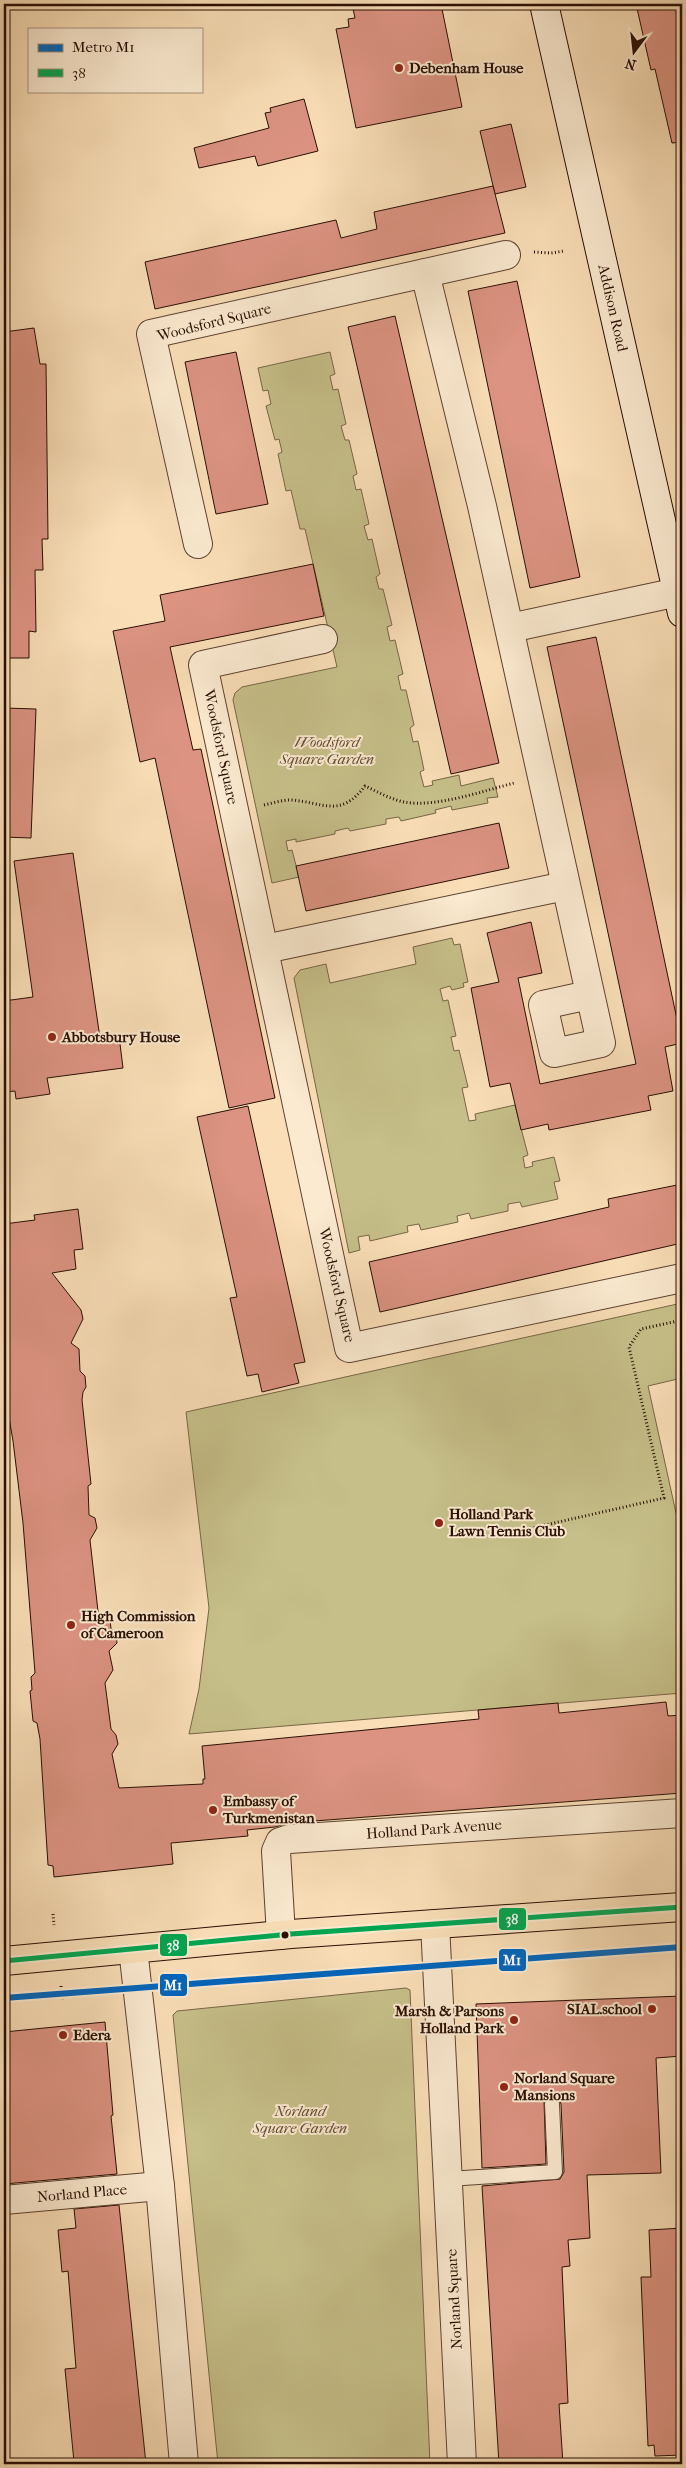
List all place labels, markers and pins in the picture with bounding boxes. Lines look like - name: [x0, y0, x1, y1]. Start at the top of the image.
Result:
- place label: Debenham House: [409, 59, 524, 77]
- marker: Debenham House: [393, 62, 405, 74]
- place label: Abbotsbury House: [61, 1028, 181, 1046]
- marker: Abbotsbury House: [46, 1031, 58, 1043]
- place label: Holland Park Lawn Tennis Club: [449, 1505, 565, 1540]
- marker: Holland Park Lawn Tennis Club: [433, 1517, 445, 1529]
- place label: High Commission of Cameroon: [81, 1607, 196, 1642]
- marker: High Commission of Cameroon: [65, 1619, 77, 1631]
- place label: Embassy of Turkmenistan: [222, 1792, 315, 1827]
- marker: Embassy of Turkmenistan: [207, 1804, 219, 1816]
- unlabelled marker: [280, 1930, 290, 1940]
- place label: SIAL.school: [567, 2000, 643, 2018]
- place label: Marsh & Parsons Holland Park: [394, 2002, 505, 2037]
- marker: SIAL.school: [646, 2003, 658, 2015]
- marker: Marsh & Parsons Holland Park: [508, 2014, 520, 2026]
- place label: Edera: [73, 2026, 112, 2044]
- marker: Edera: [57, 2029, 69, 2041]
- place label: Norland Square Mansions: [513, 2069, 615, 2104]
- marker: Norland Square Mansions: [498, 2081, 510, 2093]

